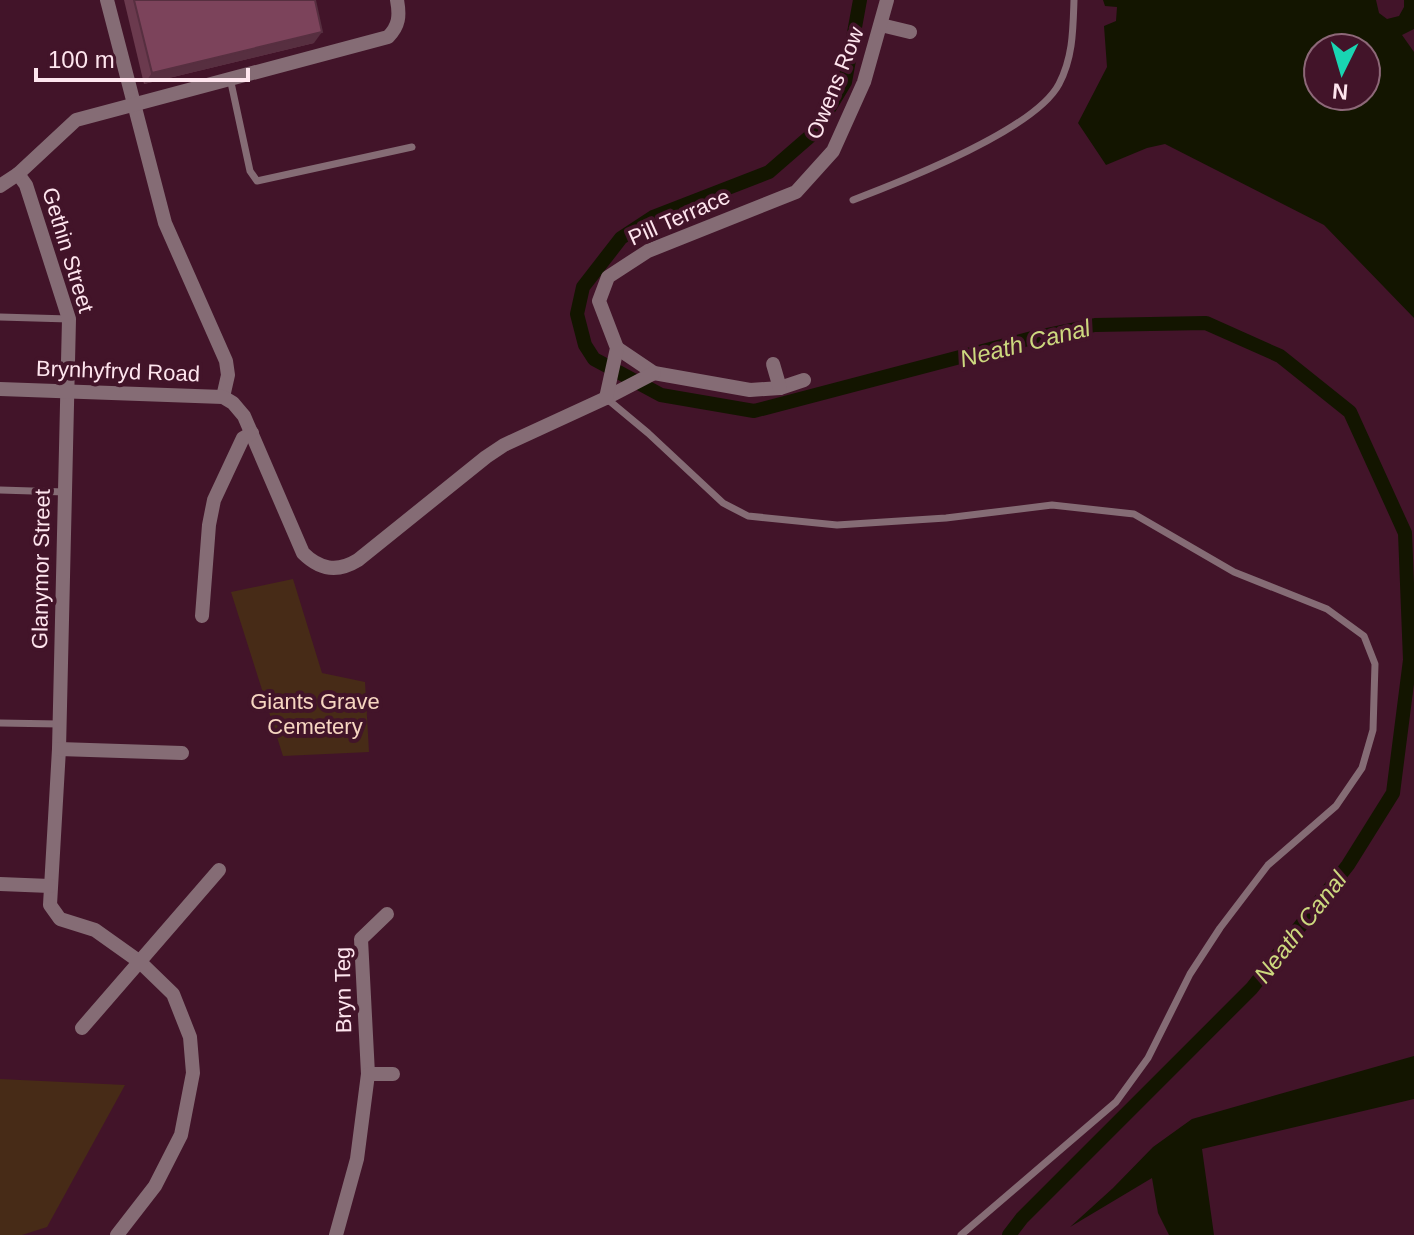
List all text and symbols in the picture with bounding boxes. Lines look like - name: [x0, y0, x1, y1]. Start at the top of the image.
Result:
- street label: Owens Row: [801, 23, 869, 143]
- scale bar: [36, 32, 248, 82]
- north arrow: [1302, 32, 1382, 112]
- text: 100 m: [48, 46, 115, 73]
- text: N: [1331, 78, 1349, 105]
- street label: Gethin Street: [37, 184, 99, 316]
- street label: Pill Terrace: [624, 184, 734, 250]
- water label: Neath Canal: [957, 314, 1094, 372]
- street label: Brynhyfryd Road: [36, 356, 200, 386]
- street label: Glanymor Street: [27, 489, 55, 649]
- park label: Giants Grave Cemetery: [250, 689, 380, 739]
- water label: Neath Canal: [1248, 866, 1352, 988]
- street label: Bryn Teg: [330, 947, 356, 1033]

